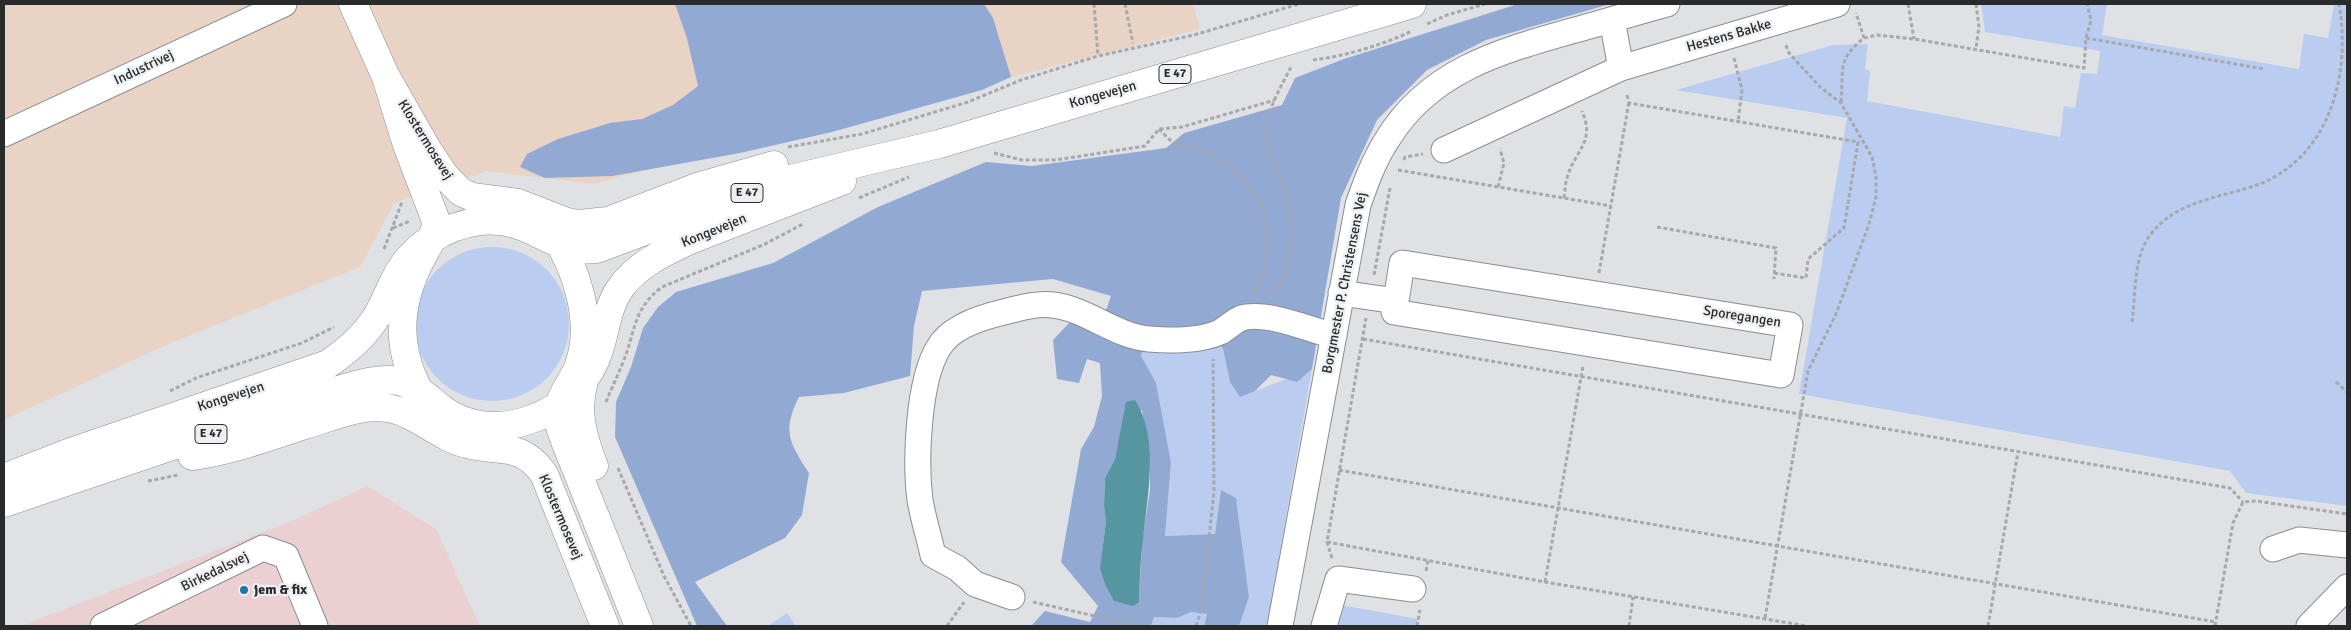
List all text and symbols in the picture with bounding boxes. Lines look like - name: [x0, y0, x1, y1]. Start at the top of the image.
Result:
- street label: Hestens Bakke: [1685, 16, 1773, 56]
- street label: Industrivej: [111, 47, 177, 89]
- road number: E 47: [1159, 64, 1191, 84]
- street label: Kongevejen: [1068, 77, 1138, 113]
- street label: Klostermosevej: [394, 97, 456, 183]
- road number: E 47: [731, 184, 763, 202]
- street label: Borgmester P. Christensens Vej: [1319, 191, 1371, 375]
- street label: Kongevejen: [679, 210, 749, 252]
- street label: Sporegangen: [1702, 303, 1782, 331]
- street label: Kongevejen: [196, 378, 266, 416]
- road number: E 47: [195, 424, 227, 444]
- street label: Klostermosevej: [534, 472, 586, 562]
- street label: Birkedalsvej: [179, 548, 251, 596]
- place label: jem & fix: [254, 582, 307, 598]
- marker: jem & fix: [238, 584, 250, 596]

